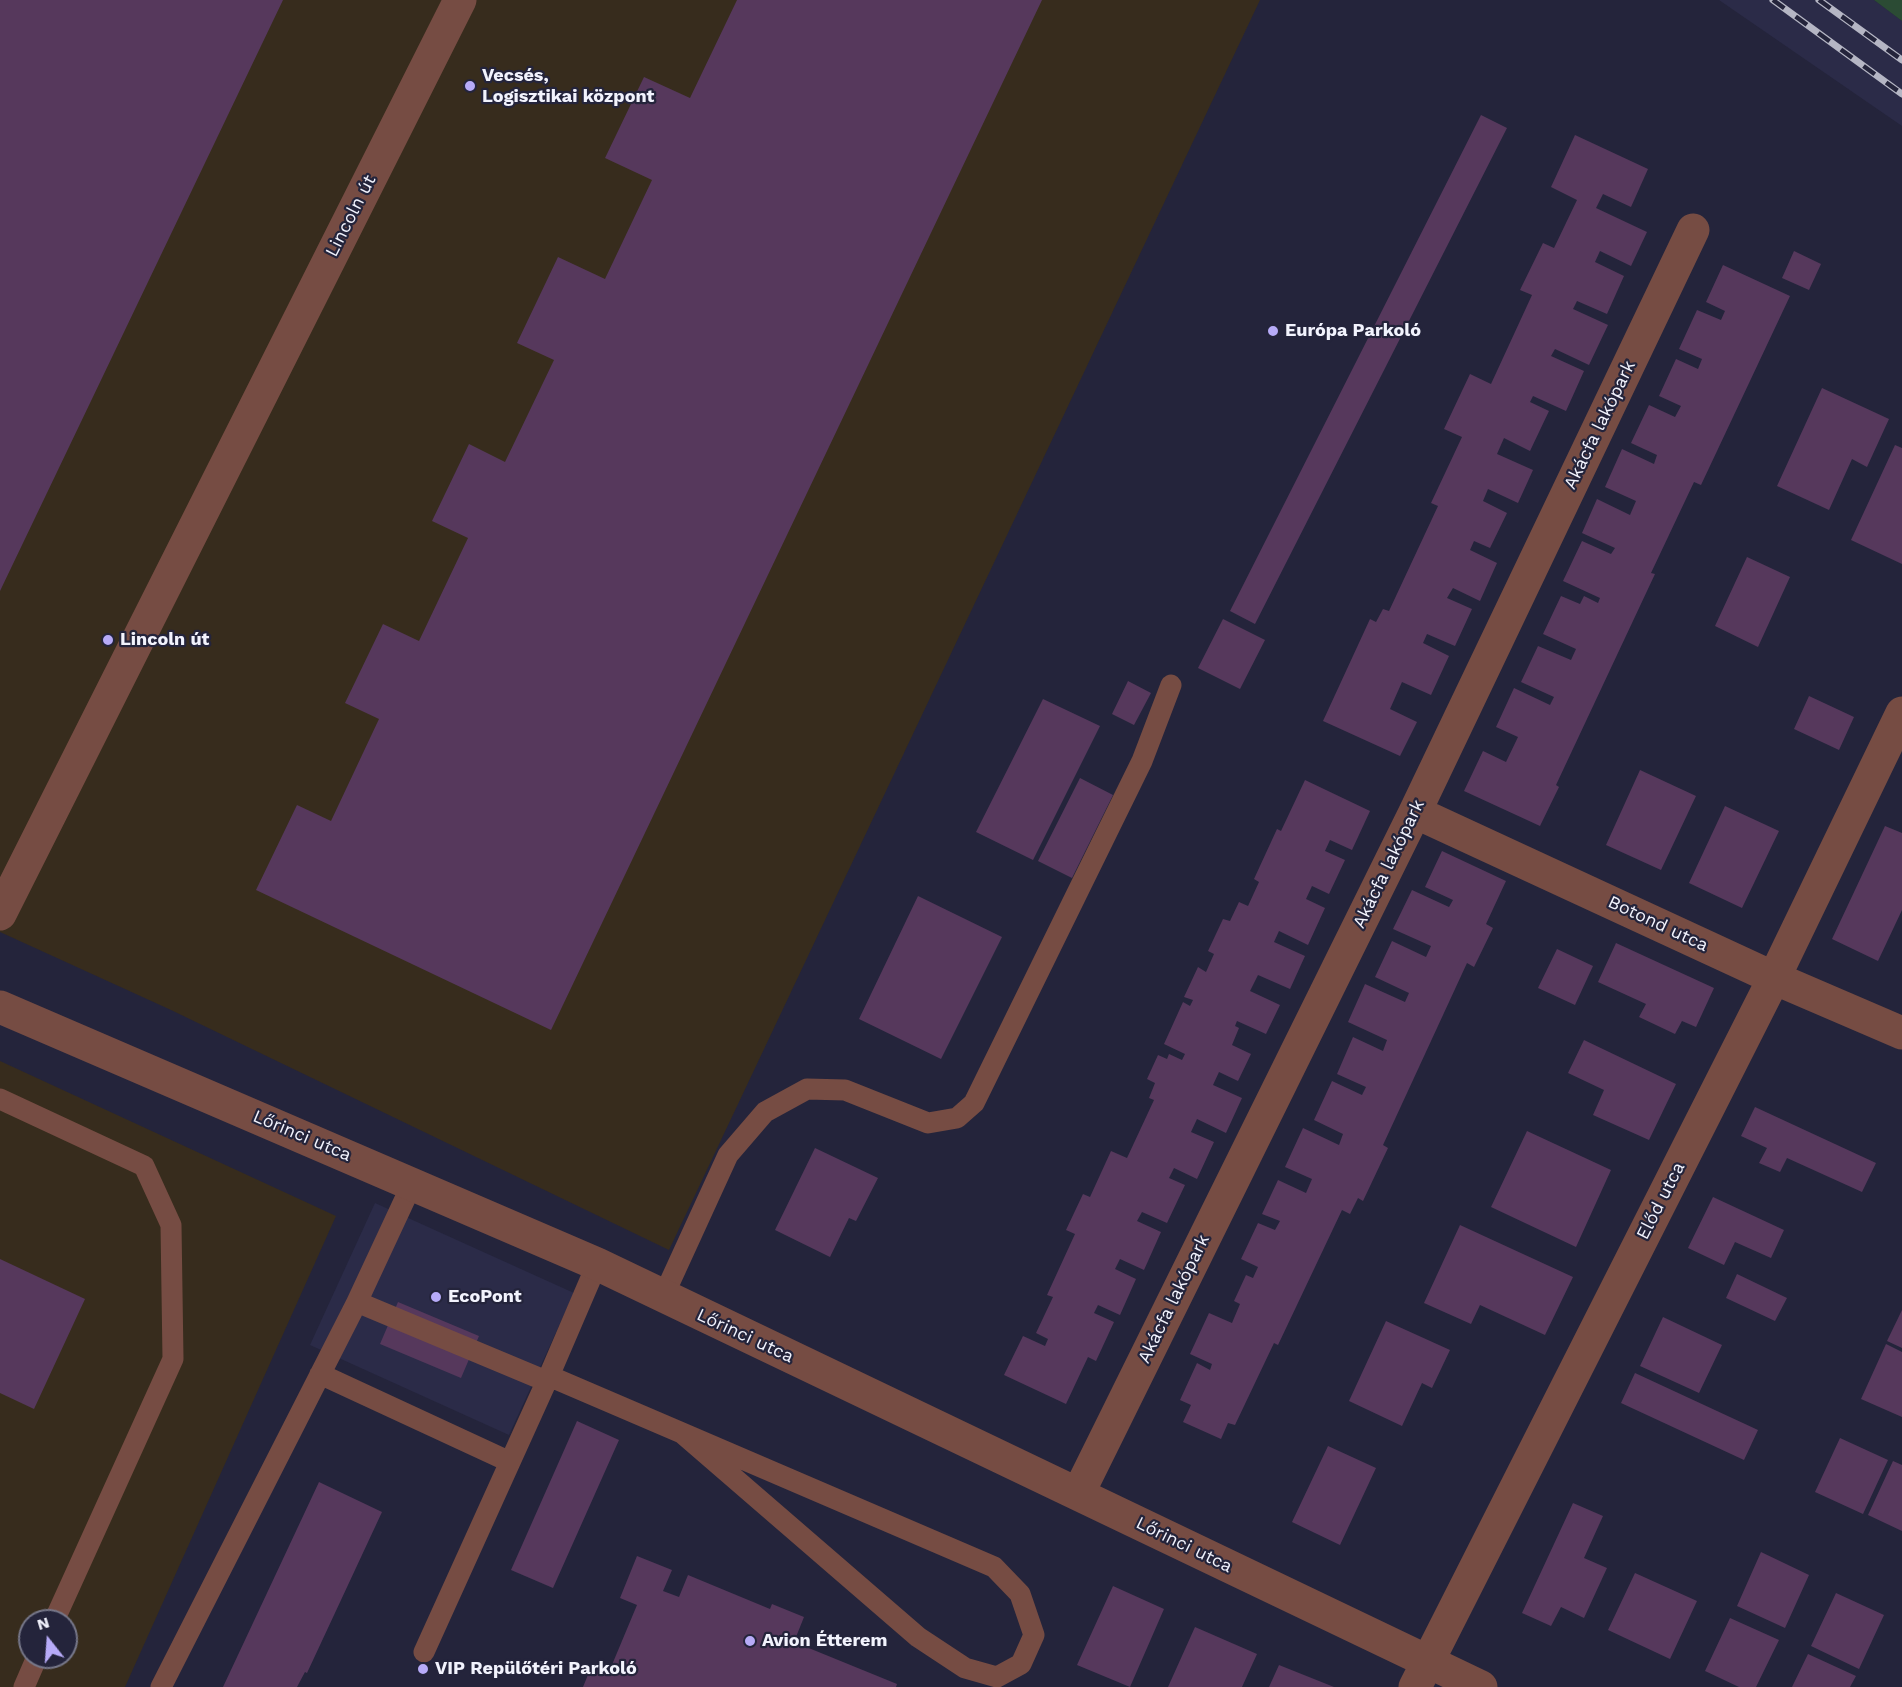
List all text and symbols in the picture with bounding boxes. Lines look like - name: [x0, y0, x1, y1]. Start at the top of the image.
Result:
- place label: Vecsés, Logisztikai központ: [482, 65, 654, 107]
- marker: Vecsés, Logisztikai központ: [463, 79, 477, 93]
- street label: Lincoln út: [321, 171, 381, 261]
- place label: Európa Parkoló: [1285, 320, 1421, 342]
- marker: Európa Parkoló: [1266, 324, 1280, 338]
- street label: Akácfa lakópark: [1560, 357, 1640, 493]
- place label: Lincoln út: [120, 629, 209, 651]
- marker: Lincoln út: [101, 633, 115, 647]
- street label: Akácfa lakópark: [1349, 796, 1429, 932]
- street label: Botond utca: [1604, 891, 1712, 957]
- street label: Lőrinci utca: [250, 1106, 354, 1166]
- street label: Előd utca: [1632, 1159, 1690, 1243]
- street label: Akácfa lakópark: [1134, 1231, 1214, 1367]
- place label: EcoPont: [448, 1286, 522, 1308]
- marker: EcoPont: [429, 1290, 443, 1304]
- street label: Lőrinci utca: [693, 1304, 797, 1368]
- street label: Lőrinci utca: [1132, 1512, 1236, 1578]
- north arrow: [18, 1609, 78, 1669]
- text: N: [35, 1612, 52, 1634]
- place label: Avion Étterem: [762, 1630, 887, 1652]
- marker: Avion Étterem: [743, 1634, 757, 1648]
- place label: VIP Repülőtéri Parkoló: [435, 1658, 637, 1680]
- marker: VIP Repülőtéri Parkoló: [416, 1662, 430, 1676]

